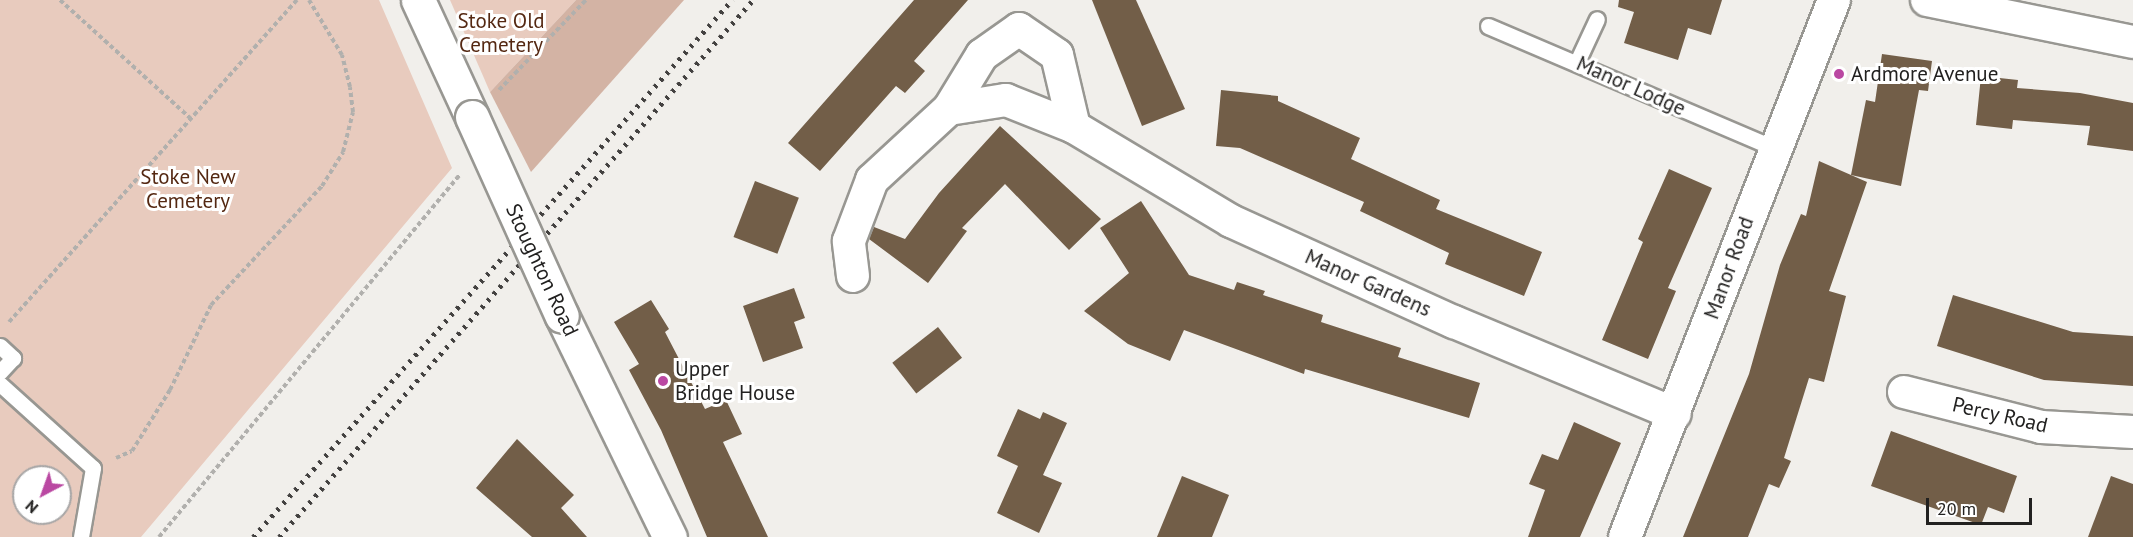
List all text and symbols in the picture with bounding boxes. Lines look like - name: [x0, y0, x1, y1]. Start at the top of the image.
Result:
- park label: Stoke Old Cemetery: [457, 8, 545, 58]
- street label: Manor Lodge: [1573, 51, 1689, 121]
- place label: Ardmore Avenue: [1851, 61, 1999, 87]
- marker: Ardmore Avenue: [1832, 67, 1846, 81]
- park label: Stoke New Cemetery: [140, 164, 236, 214]
- street label: Stoughton Road: [500, 200, 584, 340]
- street label: Manor Road: [1699, 213, 1759, 323]
- street label: Manor Gardens: [1301, 244, 1435, 322]
- place label: Upper Bridge House: [675, 356, 795, 406]
- marker: Upper Bridge House: [656, 374, 670, 388]
- street label: Percy Road: [1949, 392, 2051, 438]
- north arrow: [12, 465, 72, 525]
- scale bar: [1929, 486, 2036, 524]
- text: N: [21, 496, 42, 518]
- text: 20 m: [1937, 497, 1976, 520]

